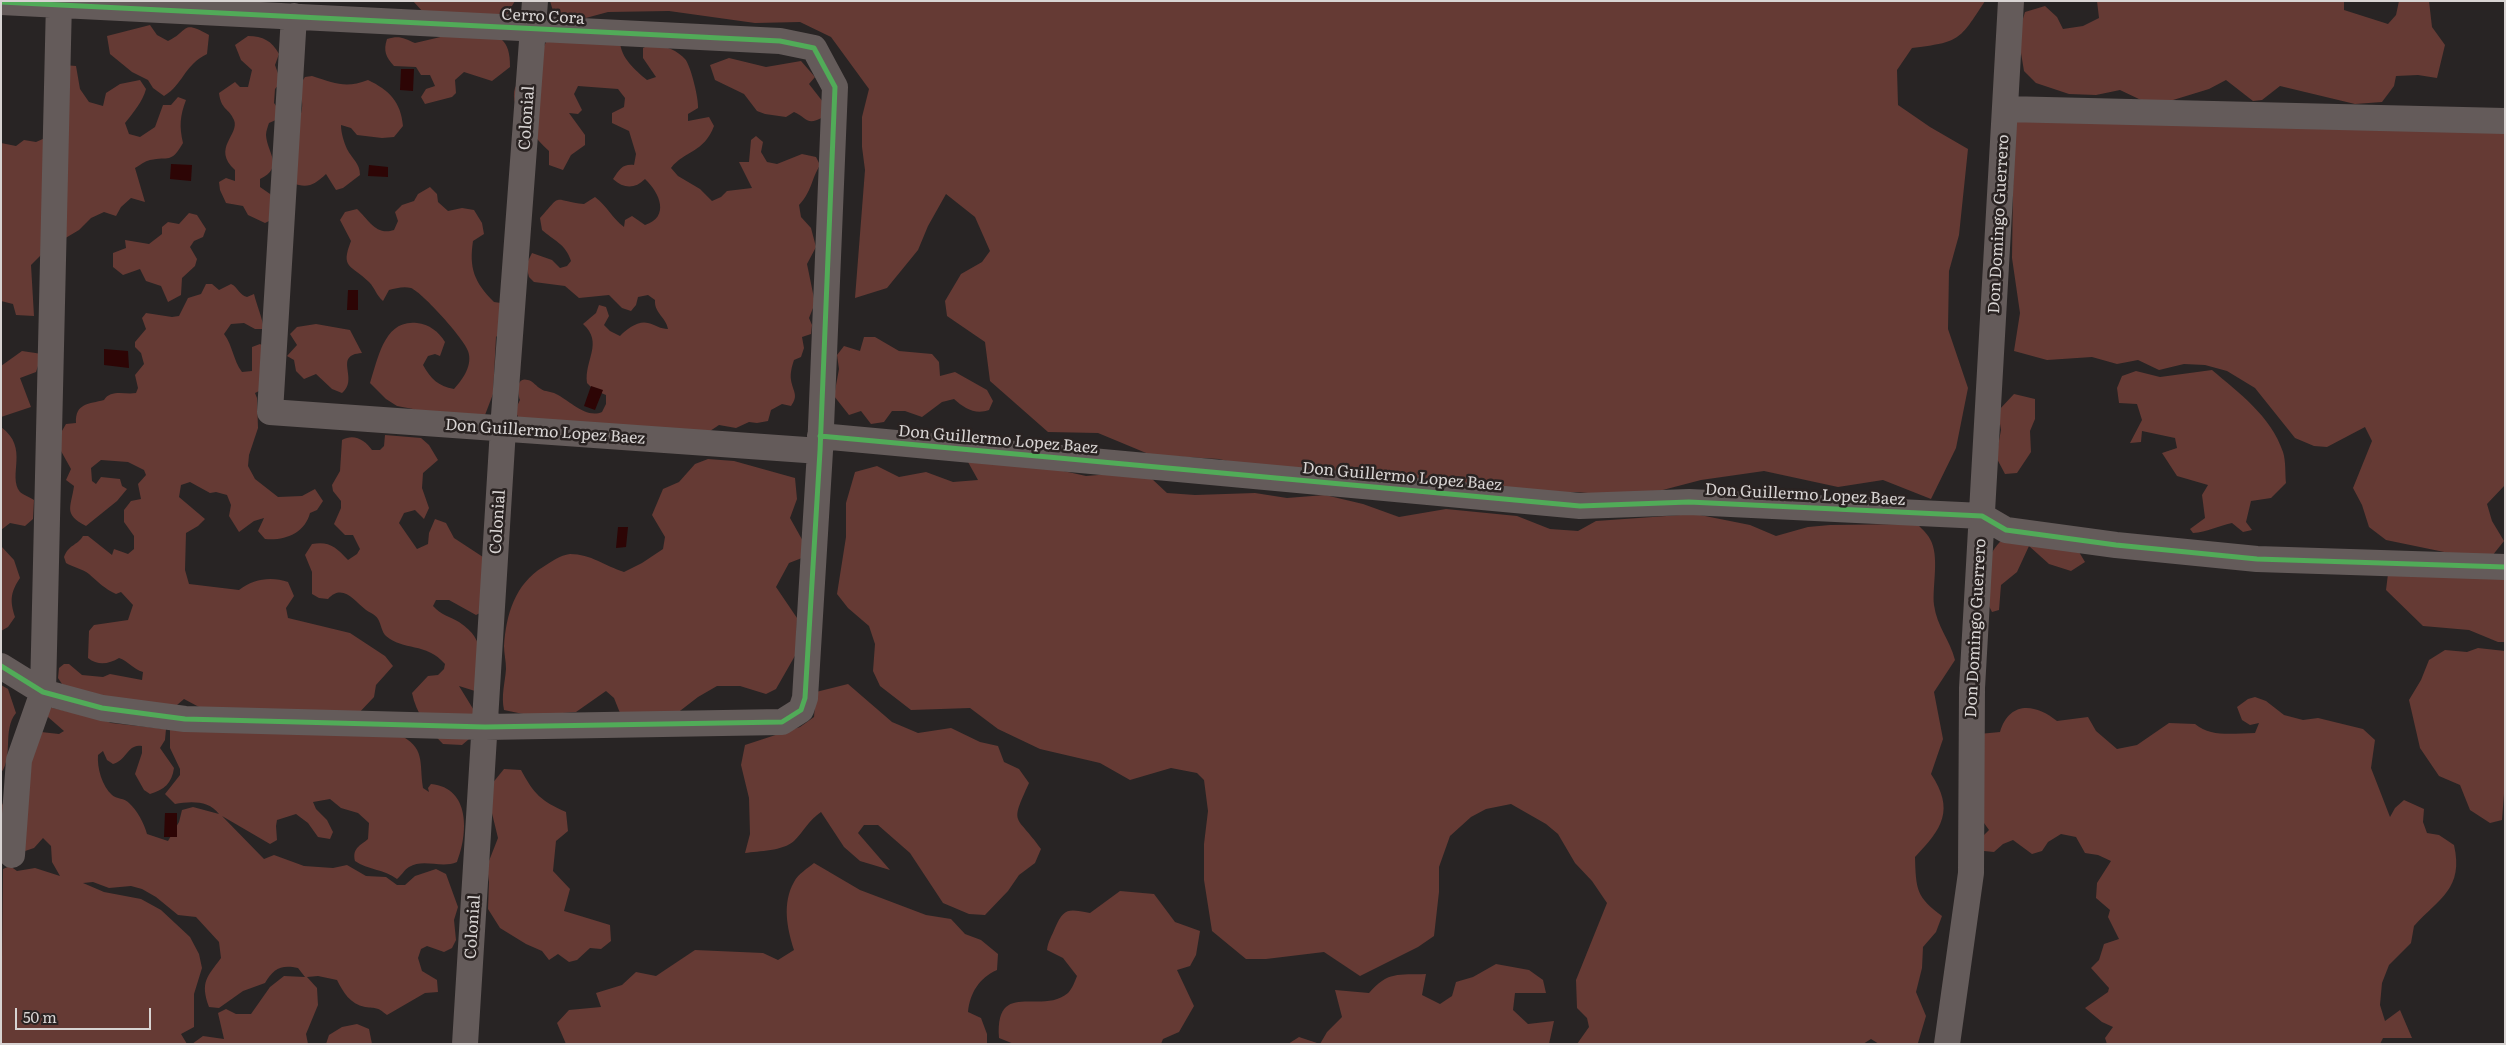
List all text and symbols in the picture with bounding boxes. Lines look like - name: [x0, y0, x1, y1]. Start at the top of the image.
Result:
- street label: Cerro Cora: [501, 5, 585, 29]
- street label: Colonial: [515, 85, 539, 151]
- street label: Don Domingo Guerrero: [1985, 134, 2013, 314]
- street label: Don Guillermo Lopez Baez: [444, 415, 646, 449]
- street label: Don Guillermo Lopez Baez: [897, 422, 1099, 458]
- street label: Don Guillermo Lopez Baez: [1301, 459, 1503, 495]
- street label: Don Guillermo Lopez Baez: [1704, 480, 1906, 510]
- street label: Colonial: [486, 489, 510, 555]
- street label: Don Domingo Guerrero: [1962, 538, 1990, 718]
- street label: Colonial: [461, 894, 485, 960]
- scale bar: [18, 998, 154, 1030]
- text: 50 m: [23, 1005, 57, 1028]

